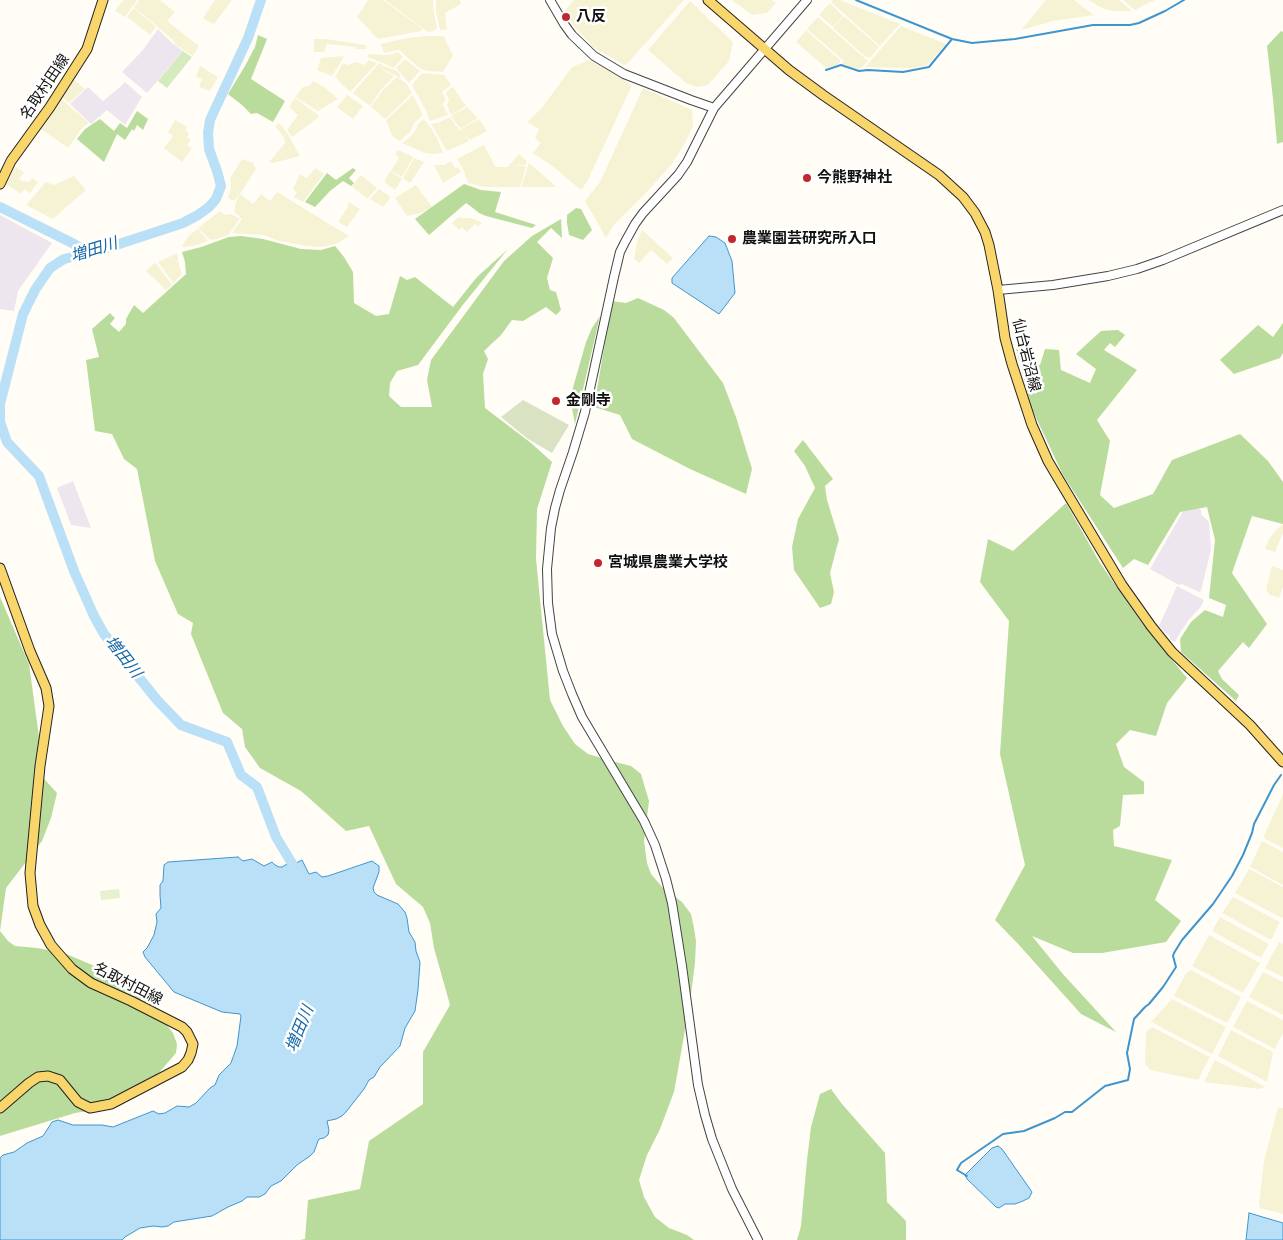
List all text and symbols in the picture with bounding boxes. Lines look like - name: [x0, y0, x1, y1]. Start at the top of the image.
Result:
- place label: 八反: [576, 8, 606, 26]
- marker: 八反: [560, 11, 572, 23]
- street label: 名取村田線: [17, 51, 73, 123]
- place label: 今熊野神社: [817, 169, 892, 187]
- marker: 今熊野神社: [801, 172, 813, 184]
- place label: 農業園芸研究所入口: [742, 230, 877, 248]
- marker: 農業園芸研究所入口: [726, 233, 738, 245]
- water label: 増田川: [68, 234, 120, 266]
- street label: 仙台岩沼線: [1008, 316, 1044, 394]
- place label: 金剛寺: [566, 392, 611, 410]
- marker: 金剛寺: [550, 395, 562, 407]
- place label: 宮城県農業大学校: [608, 554, 728, 572]
- marker: 宮城県農業大学校: [592, 557, 604, 569]
- water label: 増田川: [101, 632, 145, 682]
- street label: 名取村田線: [91, 959, 165, 1009]
- water label: 増田川: [282, 1003, 318, 1055]

